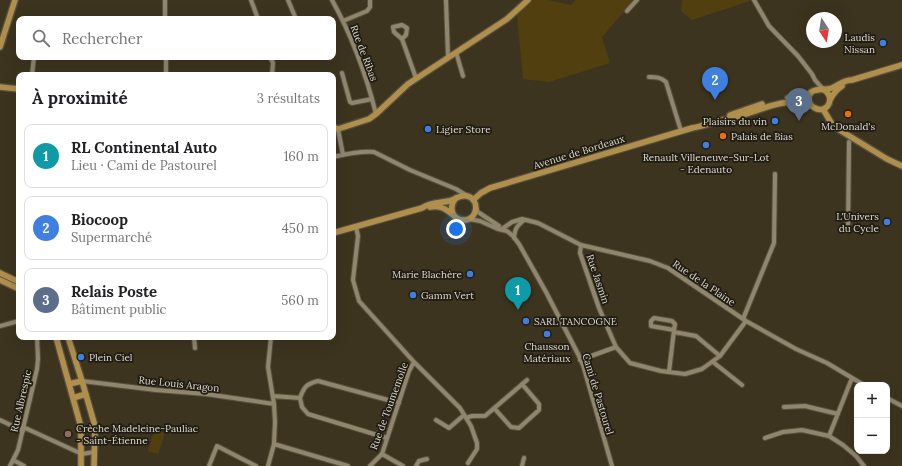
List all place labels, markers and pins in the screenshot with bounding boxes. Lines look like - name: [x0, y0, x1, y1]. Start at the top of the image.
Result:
- place label: Laudis Nissan: [844, 31, 875, 56]
- marker: Laudis Nissan: [878, 38, 888, 48]
- pin: 2: [702, 67, 728, 100]
- pin: 3: [786, 88, 812, 121]
- marker: McDonald's: [843, 109, 853, 119]
- place label: Plaisirs du vin: [703, 115, 767, 128]
- marker: Plaisirs du vin: [770, 116, 780, 126]
- place label: McDonald's: [821, 120, 875, 133]
- place label: Ligier Store: [436, 123, 491, 136]
- marker: Ligier Store: [423, 124, 433, 134]
- place label: Palais de Bias: [731, 130, 793, 143]
- marker: Palais de Bias: [718, 131, 728, 141]
- marker: Renault Villeneuve-Sur-Lot - Edenauto: [701, 140, 711, 150]
- place label: Renault Villeneuve-Sur-Lot - Edenauto: [643, 151, 769, 176]
- place label: L'Univers du Cycle: [836, 210, 880, 235]
- marker: L'Univers du Cycle: [882, 217, 892, 227]
- place label: Marie Blachère: [392, 268, 463, 281]
- marker: Marie Blachère: [465, 269, 475, 279]
- pin: 1: [505, 277, 531, 310]
- place label: Gamm Vert: [421, 289, 474, 302]
- marker: Gamm Vert: [408, 290, 418, 300]
- place label: SARL TANCOGNE: [534, 315, 617, 328]
- marker: SARL TANCOGNE: [521, 316, 531, 326]
- marker: Chausson Matériaux: [542, 329, 552, 339]
- place label: Chausson Matériaux: [523, 340, 571, 365]
- place label: Plein Ciel: [89, 351, 133, 364]
- marker: Plein Ciel: [76, 352, 86, 362]
- place label: Crèche Madeleine-Pauliac - Saint-Étienne: [76, 422, 198, 447]
- marker: Crèche Madeleine-Pauliac - Saint-Étienne: [63, 429, 73, 439]

